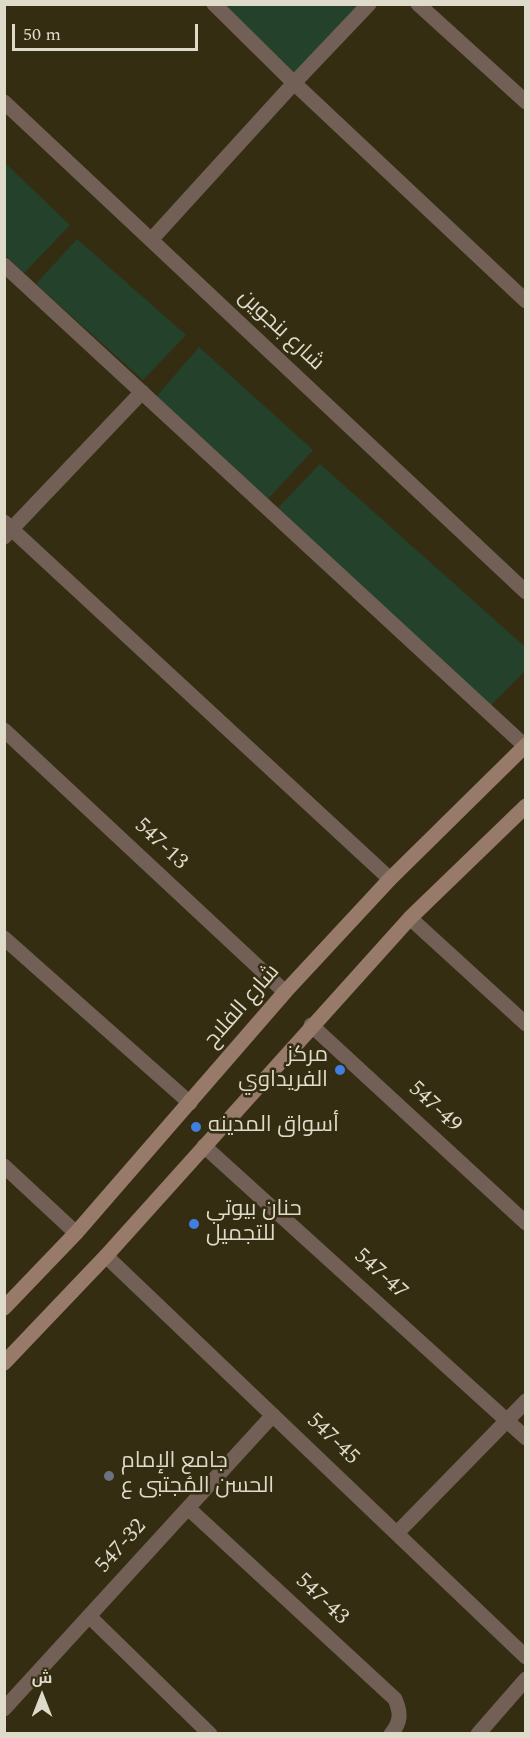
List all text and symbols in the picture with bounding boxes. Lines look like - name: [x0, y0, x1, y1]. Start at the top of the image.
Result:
- scale bar: [15, 12, 201, 50]
- text: 50 m: [23, 21, 61, 48]
- street label: شارع بنجوين: [232, 285, 328, 377]
- street label: 547-13: [128, 814, 192, 876]
- street label: شارع الفلاح: [200, 960, 286, 1054]
- place label: مركز الفريداوي: [238, 1044, 328, 1096]
- marker: مركز الفريداوي: [333, 1063, 347, 1077]
- street label: 547-49: [402, 1077, 466, 1139]
- place label: أسواق المدينه: [208, 1114, 339, 1140]
- marker: أسواق المدينه: [189, 1120, 203, 1134]
- place label: حنان بيوتي للتجميل: [206, 1198, 302, 1250]
- marker: حنان بيوتي للتجميل: [187, 1217, 201, 1231]
- street label: 547-47: [348, 1244, 412, 1306]
- street label: 547-45: [300, 1409, 364, 1471]
- place label: جامع الإمام الحسن المُجتبى ع: [121, 1450, 274, 1502]
- marker: جامع الإمام الحسن المُجتبى ع: [102, 1469, 116, 1483]
- street label: 547-32: [91, 1515, 153, 1579]
- street label: 547-43: [289, 1569, 353, 1631]
- north arrow: [12, 1666, 72, 1726]
- text: ش: [32, 1666, 52, 1690]

